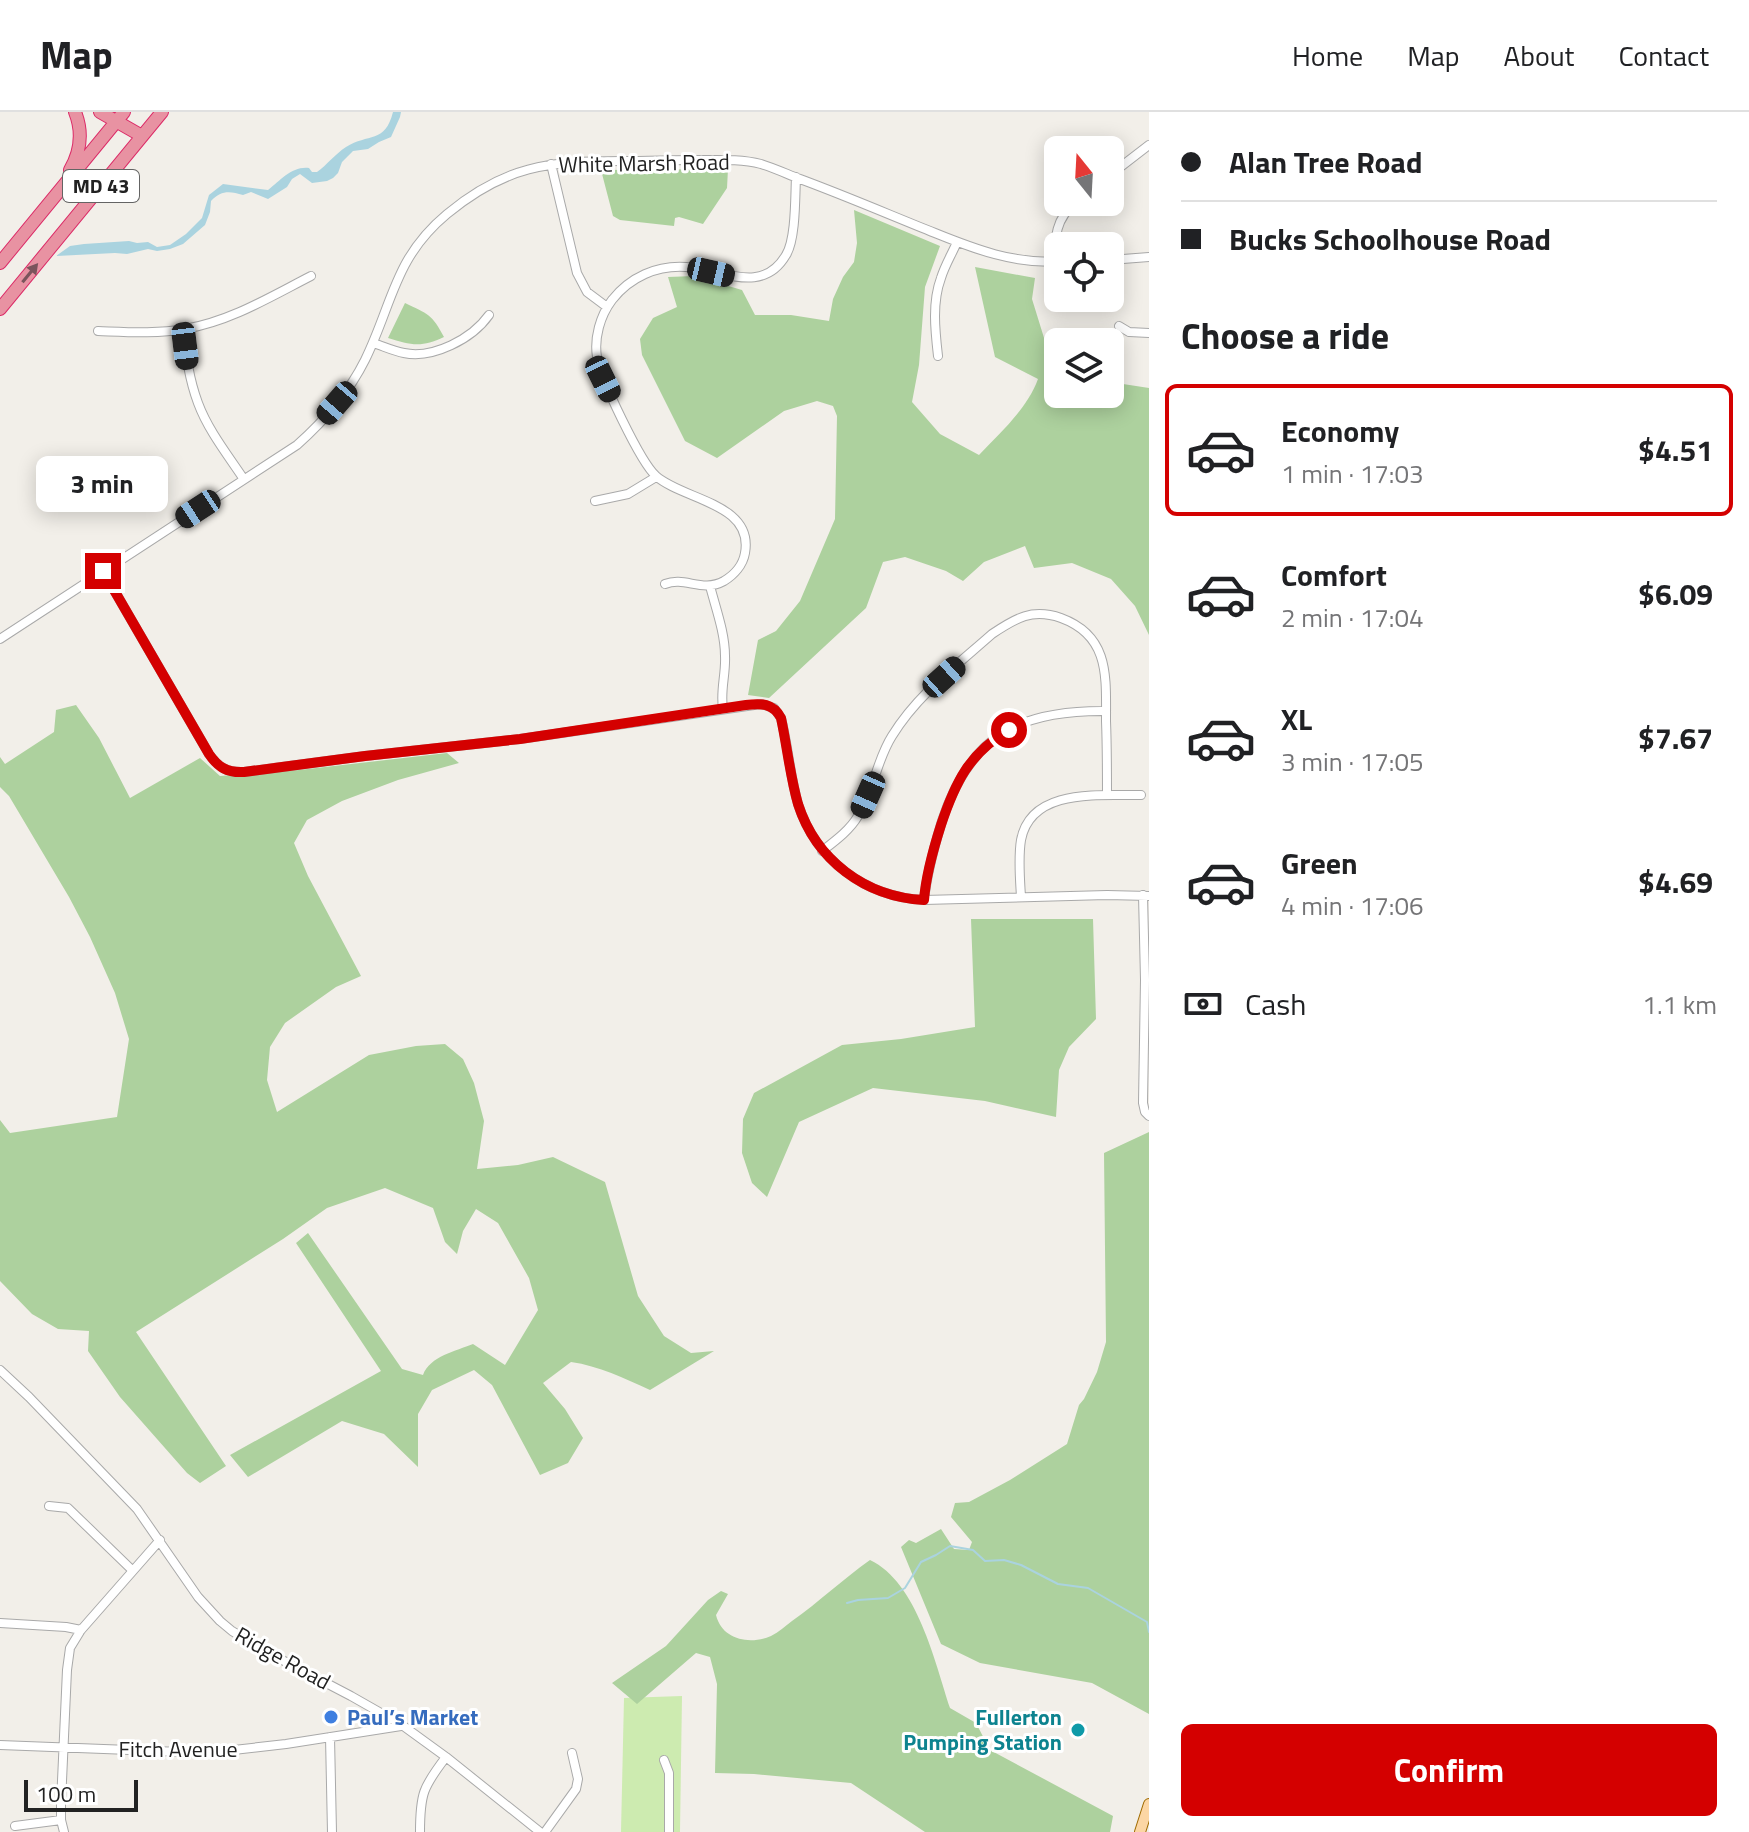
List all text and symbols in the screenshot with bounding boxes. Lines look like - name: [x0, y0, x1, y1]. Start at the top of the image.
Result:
- text: Map: [40, 26, 113, 84]
- text: Home: [1292, 34, 1363, 77]
- text: Map: [1407, 34, 1460, 77]
- text: About: [1504, 34, 1574, 77]
- text: Contact: [1618, 34, 1709, 77]
- north arrow: [1044, 136, 1124, 216]
- map controls: [1044, 136, 1124, 408]
- text: Alan Tree Road: [1229, 139, 1422, 185]
- street label: White Marsh Road: [558, 145, 730, 181]
- road number: MD 43: [63, 170, 139, 202]
- text: Bucks Schoolhouse Road: [1229, 216, 1551, 262]
- button: locate: [1044, 232, 1124, 312]
- car: [685, 255, 737, 289]
- one-way arrow: [21, 263, 38, 283]
- text: Choose a ride: [1181, 308, 1389, 363]
- car: [170, 321, 200, 371]
- button: layers: [1044, 328, 1124, 408]
- car: [582, 352, 624, 406]
- car: [312, 377, 362, 429]
- text: Economy: [1281, 408, 1399, 454]
- icon: car: [1185, 414, 1257, 486]
- text: $4.51: [1638, 427, 1713, 473]
- text: 1 min · 17:03: [1281, 454, 1424, 493]
- callout: 3 min: [37, 455, 169, 511]
- text: 3 min: [70, 464, 134, 503]
- car: [171, 486, 225, 532]
- text: Comfort: [1281, 552, 1387, 598]
- route end: [85, 553, 121, 589]
- icon: car: [1185, 558, 1257, 630]
- text: $6.09: [1638, 571, 1713, 617]
- text: 2 min · 17:04: [1281, 598, 1424, 637]
- car: [918, 652, 970, 702]
- text: XL: [1281, 696, 1312, 742]
- icon: car: [1185, 702, 1257, 774]
- route start: [991, 712, 1027, 748]
- text: $7.67: [1638, 715, 1713, 761]
- text: 3 min · 17:05: [1281, 742, 1424, 781]
- car: [847, 768, 889, 822]
- text: Green: [1281, 840, 1358, 886]
- icon: car: [1185, 846, 1257, 918]
- text: $4.69: [1638, 859, 1713, 905]
- text: 4 min · 17:06: [1281, 886, 1424, 925]
- text: Cash: [1245, 981, 1306, 1027]
- icon: cash: [1181, 982, 1225, 1026]
- text: 1.1 km: [1642, 985, 1717, 1024]
- street label: Ridge Road: [229, 1618, 337, 1698]
- place label: Paul’s Market: [347, 1700, 478, 1734]
- place label: Fullerton Pumping Station: [903, 1700, 1062, 1759]
- marker: Paul’s Market: [322, 1708, 340, 1726]
- marker: Fullerton Pumping Station: [1069, 1721, 1087, 1739]
- button: Confirm: [1181, 1724, 1717, 1816]
- street label: Fitch Avenue: [118, 1732, 238, 1766]
- scale bar: [24, 1776, 138, 1812]
- text: 100 m: [36, 1777, 96, 1811]

